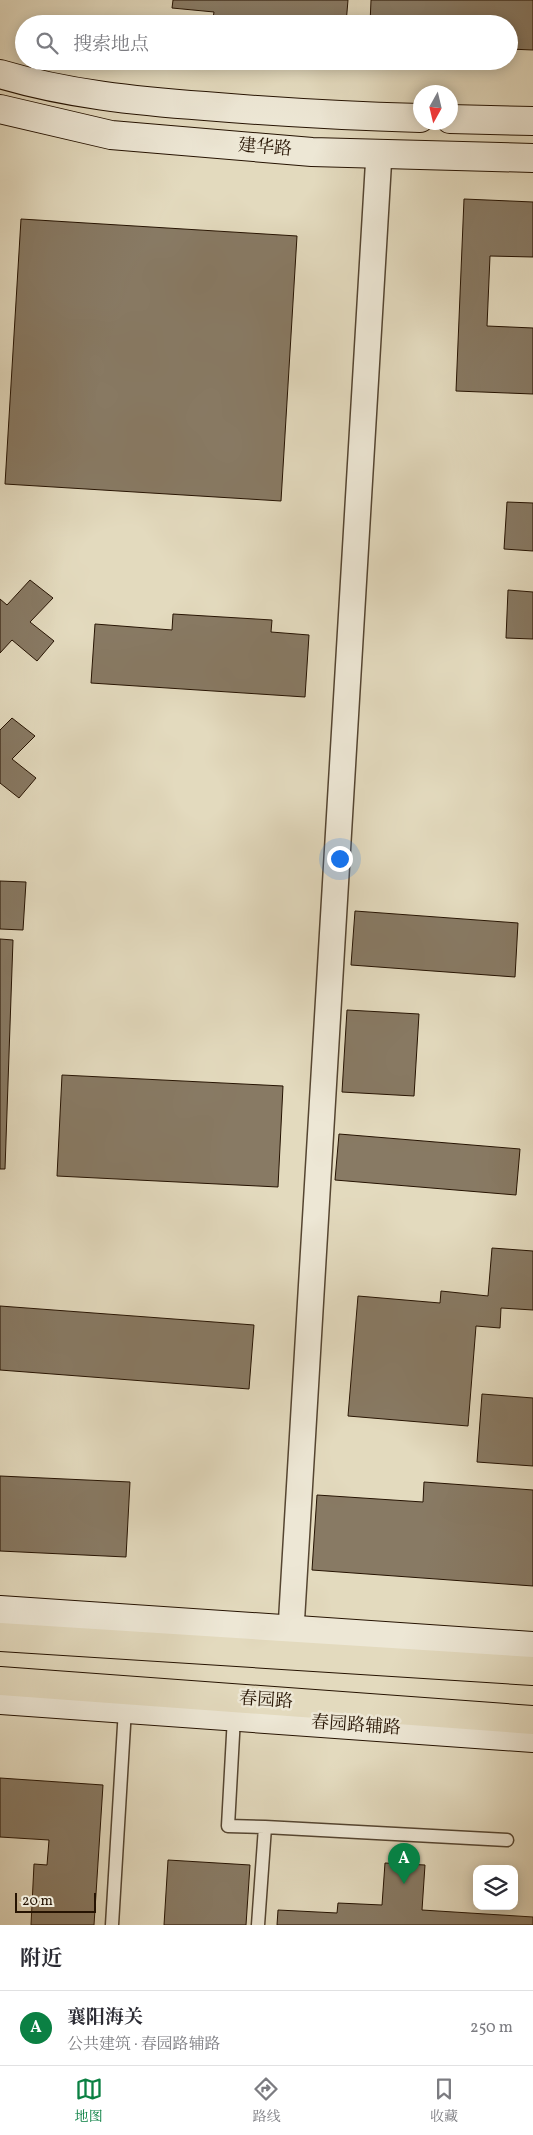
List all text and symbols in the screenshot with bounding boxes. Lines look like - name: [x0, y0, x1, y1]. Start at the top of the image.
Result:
- search box: [15, 15, 518, 70]
- icon: search: [33, 29, 61, 57]
- text: 搜索地点: [73, 32, 149, 58]
- north arrow: [413, 85, 458, 130]
- street label: 建华路: [237, 133, 293, 163]
- your location: [327, 846, 353, 872]
- street label: 春园路: [238, 1687, 294, 1715]
- street label: 春园路辅路: [310, 1710, 402, 1742]
- pin: A: [388, 1843, 420, 1884]
- map controls: [473, 1865, 518, 1910]
- button: layers: [473, 1865, 518, 1910]
- scale bar: [15, 1890, 96, 1913]
- text: 20 m: [22, 1892, 53, 1911]
- text: 附近: [20, 1945, 62, 1974]
- text: 襄阳海关: [67, 2005, 143, 2031]
- text: A: [30, 2017, 42, 2039]
- text: 250 m: [470, 2017, 513, 2039]
- text: 公共建筑 · 春园路辅路: [67, 2034, 221, 2056]
- tab: 地图: [75, 2075, 103, 2127]
- tab: 路线: [252, 2075, 280, 2127]
- tab: 收藏: [430, 2075, 458, 2127]

